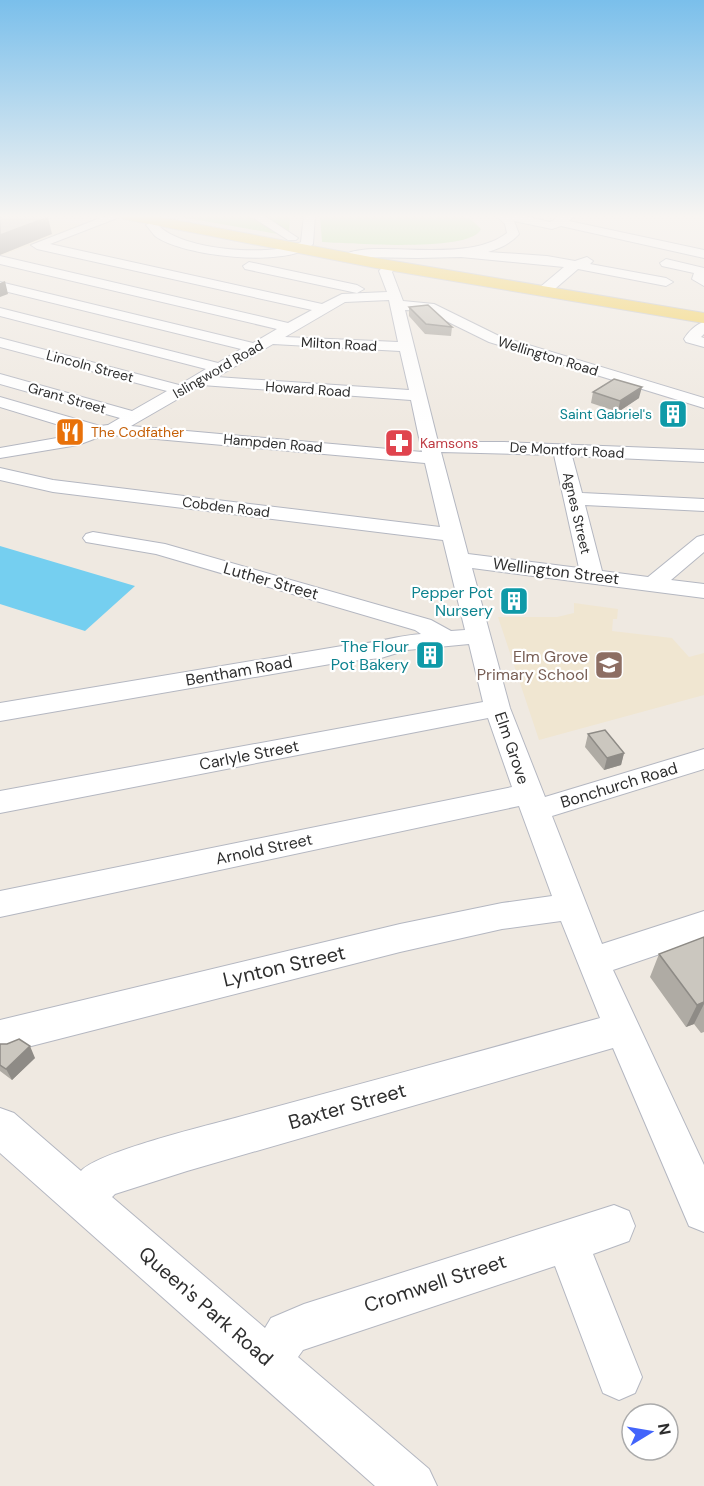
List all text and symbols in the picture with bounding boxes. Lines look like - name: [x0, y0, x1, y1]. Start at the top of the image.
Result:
- street label: Wellington Road: [496, 332, 600, 380]
- street label: Milton Road: [300, 333, 378, 355]
- street label: Islingword Road: [170, 336, 266, 402]
- street label: Lincoln Street: [44, 346, 136, 386]
- street label: Howard Road: [265, 377, 351, 401]
- street label: Grant Street: [26, 378, 108, 418]
- building icon: Saint Gabriel's: [657, 398, 689, 430]
- place label: Saint Gabriel's: [560, 405, 652, 423]
- restaurant icon: The Codfather: [54, 416, 86, 448]
- place label: The Codfather: [91, 423, 184, 441]
- pharmacy icon: Kamsons: [383, 427, 415, 459]
- street label: Hampden Road: [223, 430, 323, 456]
- place label: Kamsons: [420, 434, 478, 452]
- street label: De Montfort Road: [509, 438, 625, 462]
- street label: Agnes Street: [559, 470, 595, 556]
- street label: Cobden Road: [181, 493, 271, 521]
- street label: Wellington Street: [492, 553, 620, 589]
- street label: Luther Street: [221, 557, 321, 605]
- place label: Pepper Pot Nursery: [412, 582, 493, 621]
- building icon: Pepper Pot Nursery: [498, 585, 530, 617]
- place label: The Flour Pot Bakery: [331, 636, 409, 675]
- building icon: The Flour Pot Bakery: [414, 639, 446, 671]
- place label: Elm Grove Primary School: [477, 646, 588, 685]
- school or university icon: Elm Grove Primary School: [593, 649, 625, 681]
- street label: Bentham Road: [184, 651, 294, 691]
- street label: Elm Grove: [490, 709, 534, 787]
- street label: Carlyle Street: [198, 735, 300, 775]
- street label: Bonchurch Road: [558, 757, 680, 813]
- street label: Arnold Street: [214, 828, 314, 870]
- street label: Lynton Street: [220, 939, 348, 993]
- street label: Baxter Street: [285, 1077, 409, 1135]
- street label: Queen's Park Road: [133, 1240, 279, 1372]
- street label: Cromwell Street: [361, 1248, 510, 1318]
- north arrow: [620, 1402, 680, 1462]
- text: N: [653, 1422, 676, 1437]

